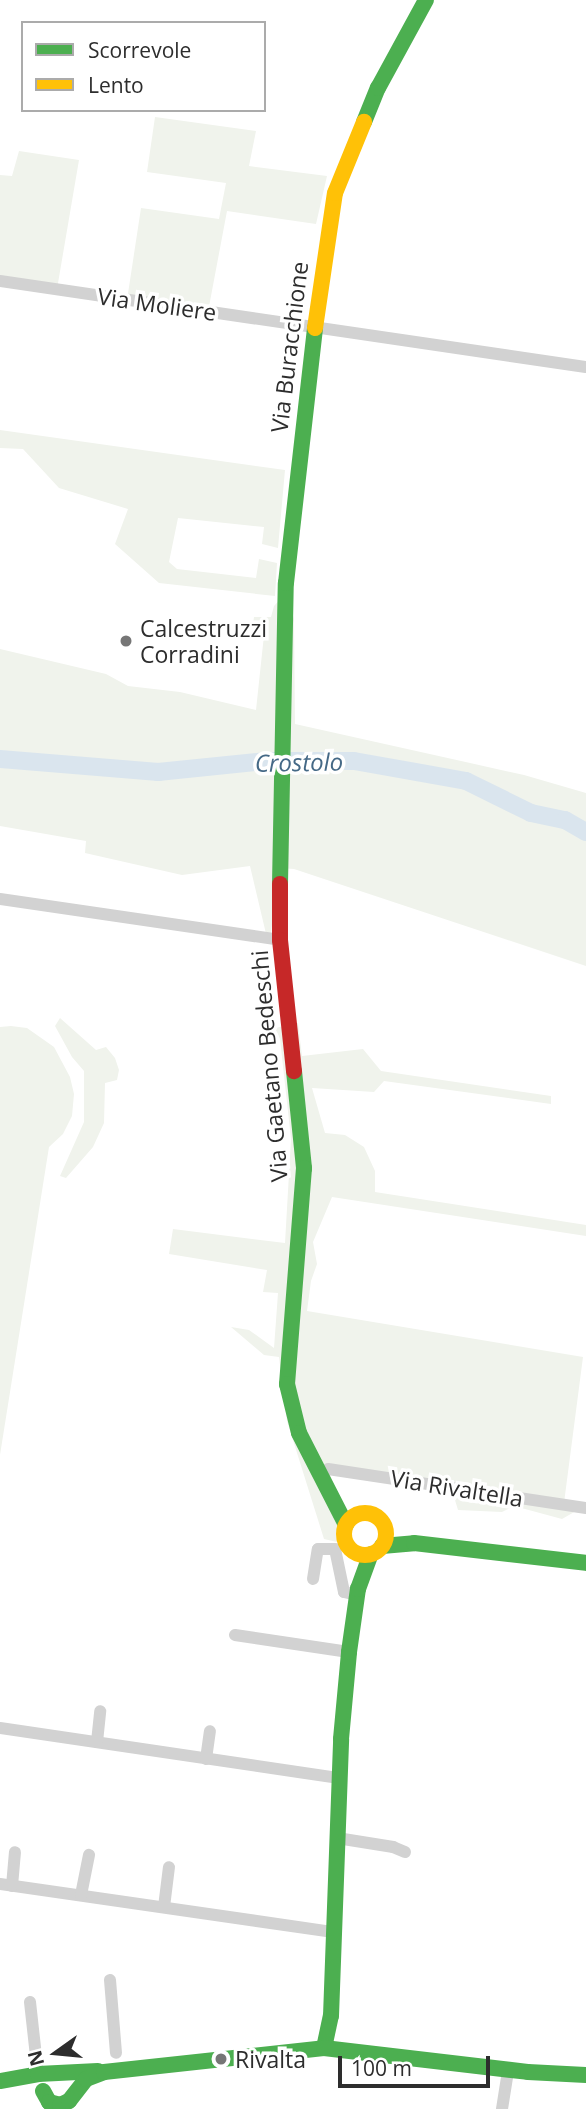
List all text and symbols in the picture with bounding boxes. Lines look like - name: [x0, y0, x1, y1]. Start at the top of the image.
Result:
- legend: [21, 21, 266, 112]
- text: Scorrevole: [88, 36, 191, 64]
- text: Lento: [88, 71, 144, 99]
- street label: Via Buracchione: [265, 260, 313, 434]
- street label: Via Moliere: [96, 282, 218, 326]
- place label: Calcestruzzi Corradini: [140, 614, 267, 668]
- marker: Calcestruzzi Corradini: [118, 633, 134, 649]
- water label: Crostolo: [255, 747, 343, 777]
- street label: Via Gaetano Bedeschi: [245, 949, 293, 1183]
- street label: Via Rivaltella: [389, 1464, 525, 1512]
- north arrow: [21, 2018, 91, 2088]
- scale bar: [341, 2042, 493, 2086]
- place label: Rivalta: [235, 2045, 306, 2073]
- text: N: [21, 2048, 50, 2069]
- marker: Rivalta: [213, 2051, 229, 2067]
- text: 100 m: [351, 2054, 412, 2082]

